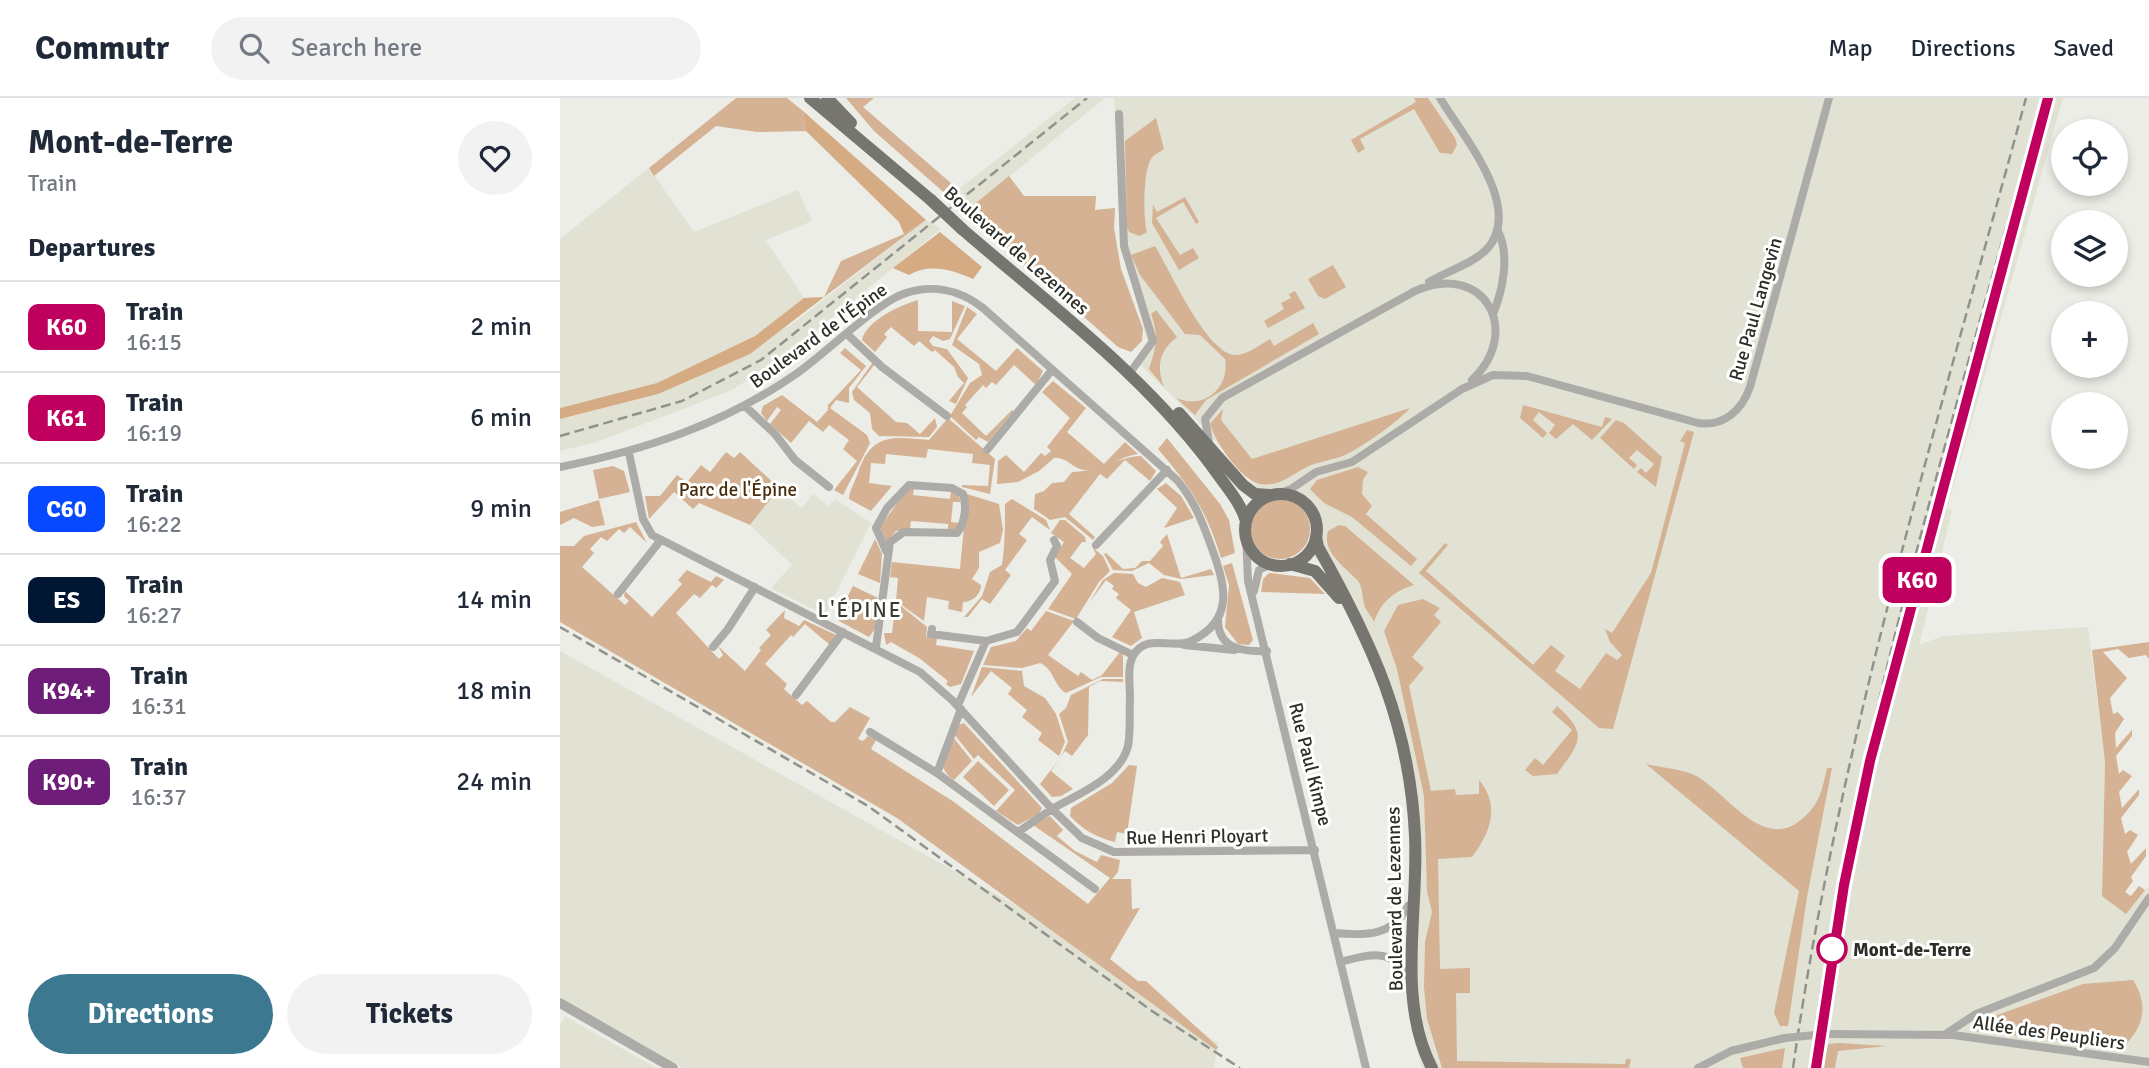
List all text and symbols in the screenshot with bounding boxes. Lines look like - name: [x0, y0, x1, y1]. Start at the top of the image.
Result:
- search box: [211, 17, 701, 80]
- text: Commutr: [35, 28, 169, 69]
- icon: search: [235, 29, 273, 67]
- text: Search here: [291, 32, 422, 64]
- text: Map: [1828, 33, 1873, 63]
- text: Directions: [1911, 33, 2016, 63]
- text: Saved: [2054, 33, 2114, 63]
- map controls: [2051, 119, 2128, 469]
- button: locate: [2051, 119, 2128, 196]
- button: heart: [458, 121, 532, 195]
- text: Mont-de-Terre: [28, 122, 233, 163]
- text: Train: [28, 169, 77, 198]
- street label: Boulevard de Lezennes: [939, 181, 1094, 320]
- button: layers: [2051, 210, 2128, 287]
- text: Departures: [28, 232, 155, 264]
- street label: Rue Paul Langevin: [1724, 235, 1788, 384]
- street label: Boulevard de l'Épine: [745, 278, 892, 394]
- text: Train: [126, 296, 184, 328]
- button: +: [2051, 301, 2128, 378]
- text: 2 min: [470, 311, 532, 343]
- text: K60: [46, 312, 87, 342]
- text: 16:15: [126, 328, 182, 357]
- text: Train: [126, 387, 184, 419]
- button: −: [2051, 392, 2128, 469]
- text: 6 min: [470, 402, 532, 434]
- text: K61: [46, 403, 87, 433]
- text: 16:19: [126, 419, 182, 448]
- text: Train: [126, 478, 184, 510]
- park label: Parc de l'Épine: [679, 478, 797, 502]
- text: 9 min: [470, 493, 532, 525]
- text: C60: [46, 494, 87, 524]
- text: 16:22: [126, 510, 182, 539]
- line badge: K60: [1877, 557, 1957, 603]
- text: K60: [1897, 565, 1937, 595]
- text: Train: [126, 569, 184, 601]
- text: 14 min: [456, 584, 532, 616]
- text: ES: [53, 585, 80, 615]
- district label: L'ÉPINE: [817, 597, 903, 623]
- text: 16:27: [126, 601, 182, 630]
- text: Train: [131, 660, 188, 692]
- text: 18 min: [456, 675, 532, 707]
- text: K94+: [42, 676, 96, 706]
- text: 16:31: [131, 692, 187, 721]
- street label: Rue Paul Kimpe: [1283, 700, 1337, 828]
- text: Train: [131, 751, 188, 783]
- text: 24 min: [456, 766, 532, 798]
- text: K90+: [42, 767, 96, 797]
- text: 16:37: [131, 783, 187, 812]
- street label: Boulevard de Lezennes: [1381, 806, 1409, 992]
- street label: Rue Henri Ployart: [1126, 824, 1269, 850]
- marker: Mont-de-Terre: [1817, 934, 1847, 964]
- place label: Mont-de-Terre: [1853, 938, 1971, 962]
- button: Directions: [28, 974, 273, 1054]
- button: Tickets: [287, 974, 532, 1054]
- street label: Allée des Peupliers: [1971, 1010, 2126, 1056]

